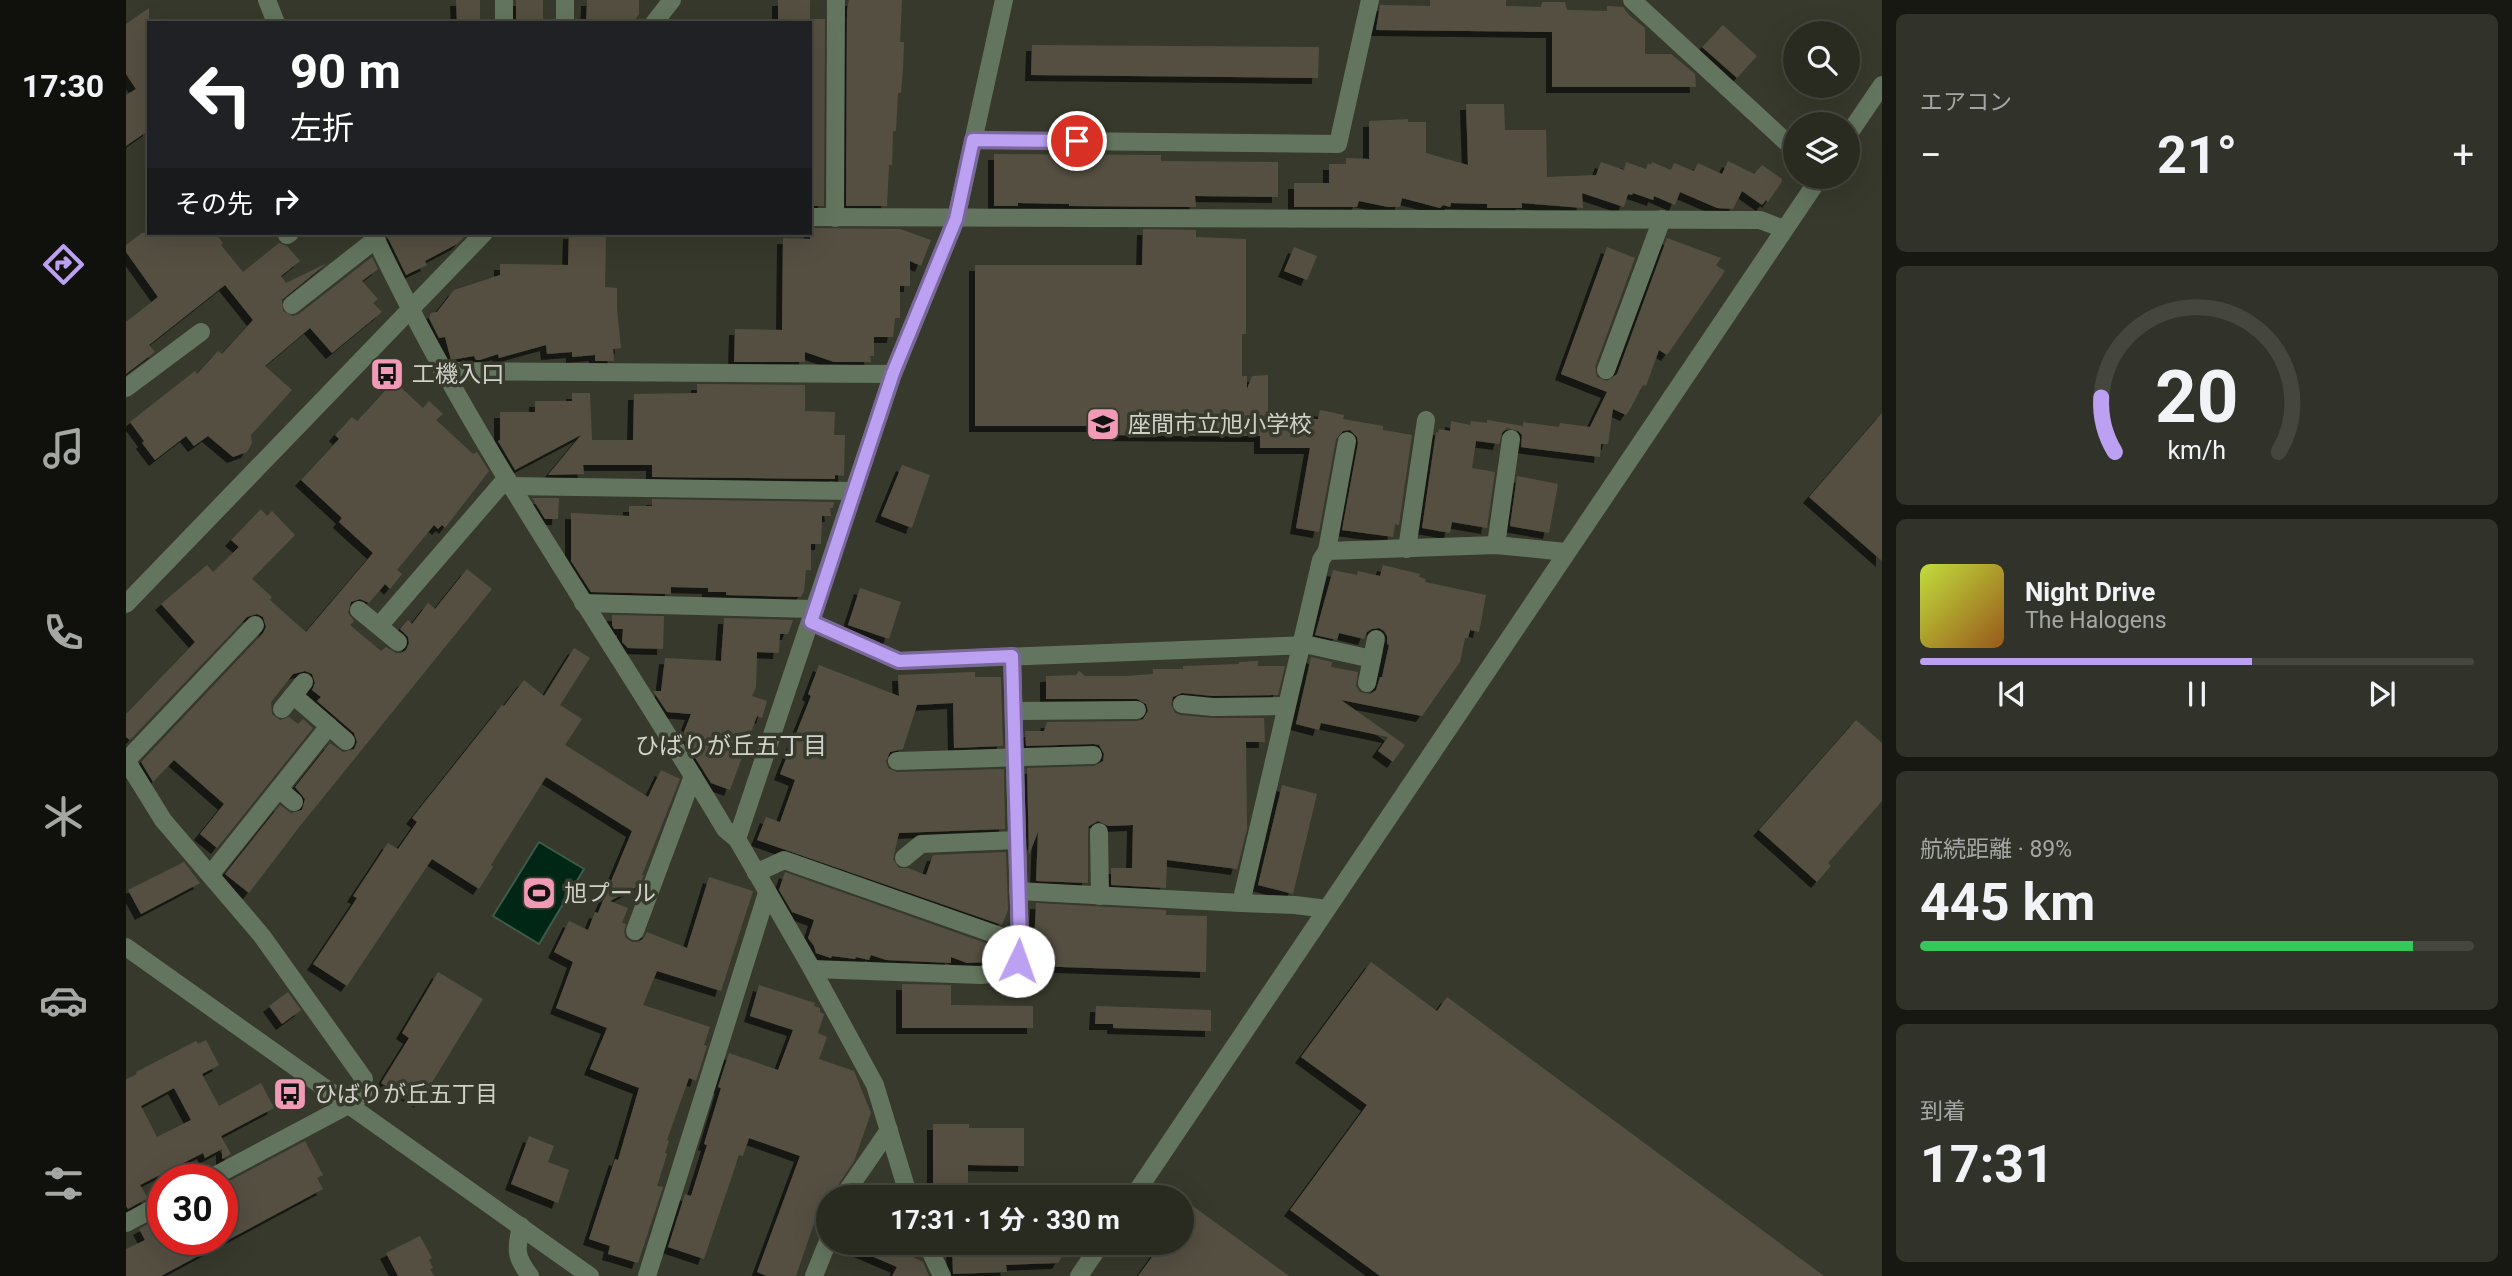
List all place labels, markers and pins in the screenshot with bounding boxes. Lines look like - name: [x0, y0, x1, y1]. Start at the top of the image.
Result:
- pin: [1047, 111, 1107, 171]
- bus stop icon: 工機入口: [368, 355, 406, 393]
- place label: 工機入口: [412, 361, 504, 388]
- school or university icon: 座間市立旭小学校: [1084, 405, 1122, 443]
- place label: 座間市立旭小学校: [1128, 411, 1312, 438]
- sports icon: 旭プール: [520, 874, 558, 912]
- place label: 旭プール: [564, 880, 656, 907]
- bus stop icon: ひばりが丘五丁目: [271, 1075, 309, 1113]
- place label: ひばりが丘五丁目: [314, 1081, 498, 1108]

